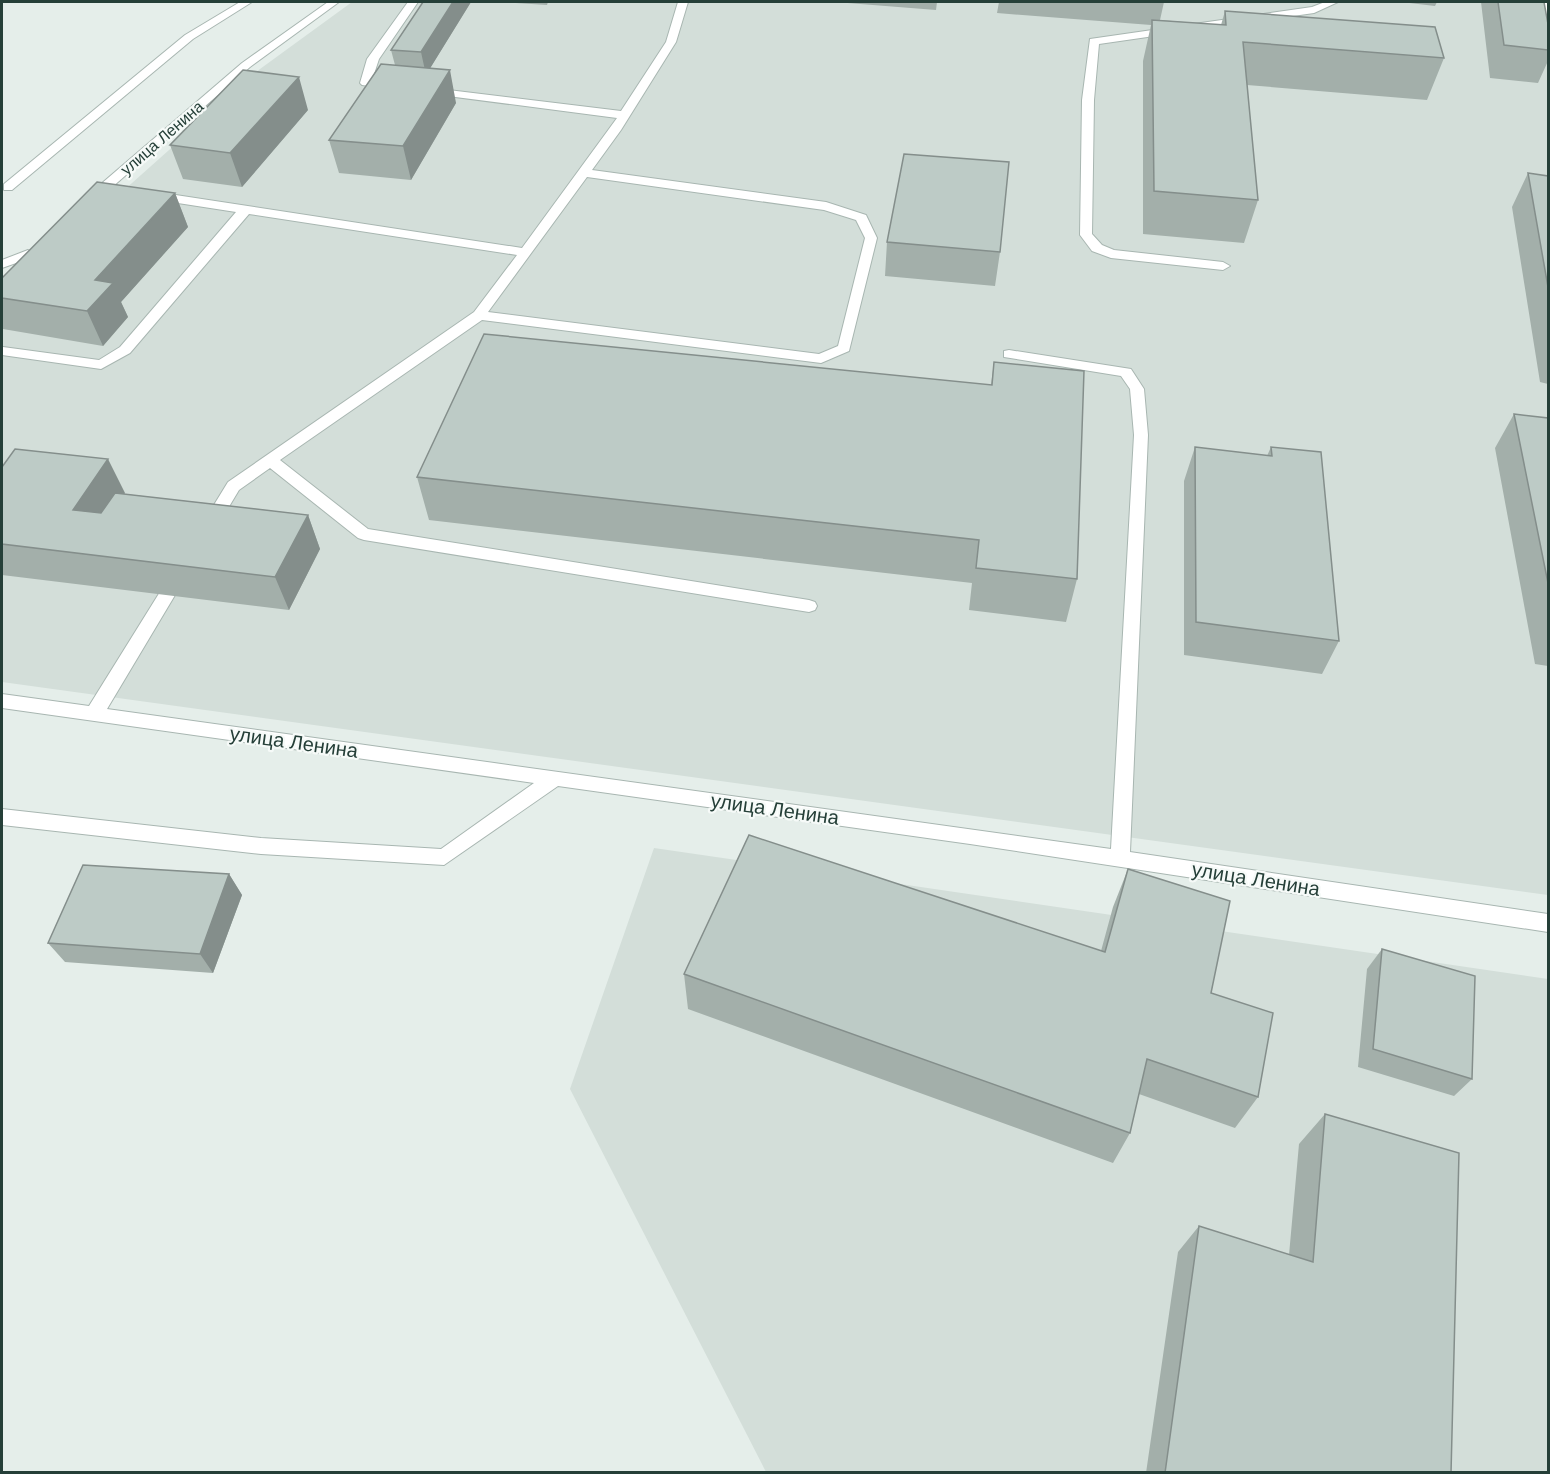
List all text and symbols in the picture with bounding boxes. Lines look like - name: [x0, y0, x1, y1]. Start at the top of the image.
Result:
- street label: улица Ленина: [117, 98, 207, 178]
- street label: улица Ленина: [229, 722, 360, 762]
- street label: улица Ленина: [710, 789, 841, 829]
- street label: улица Ленина: [1190, 858, 1322, 900]

